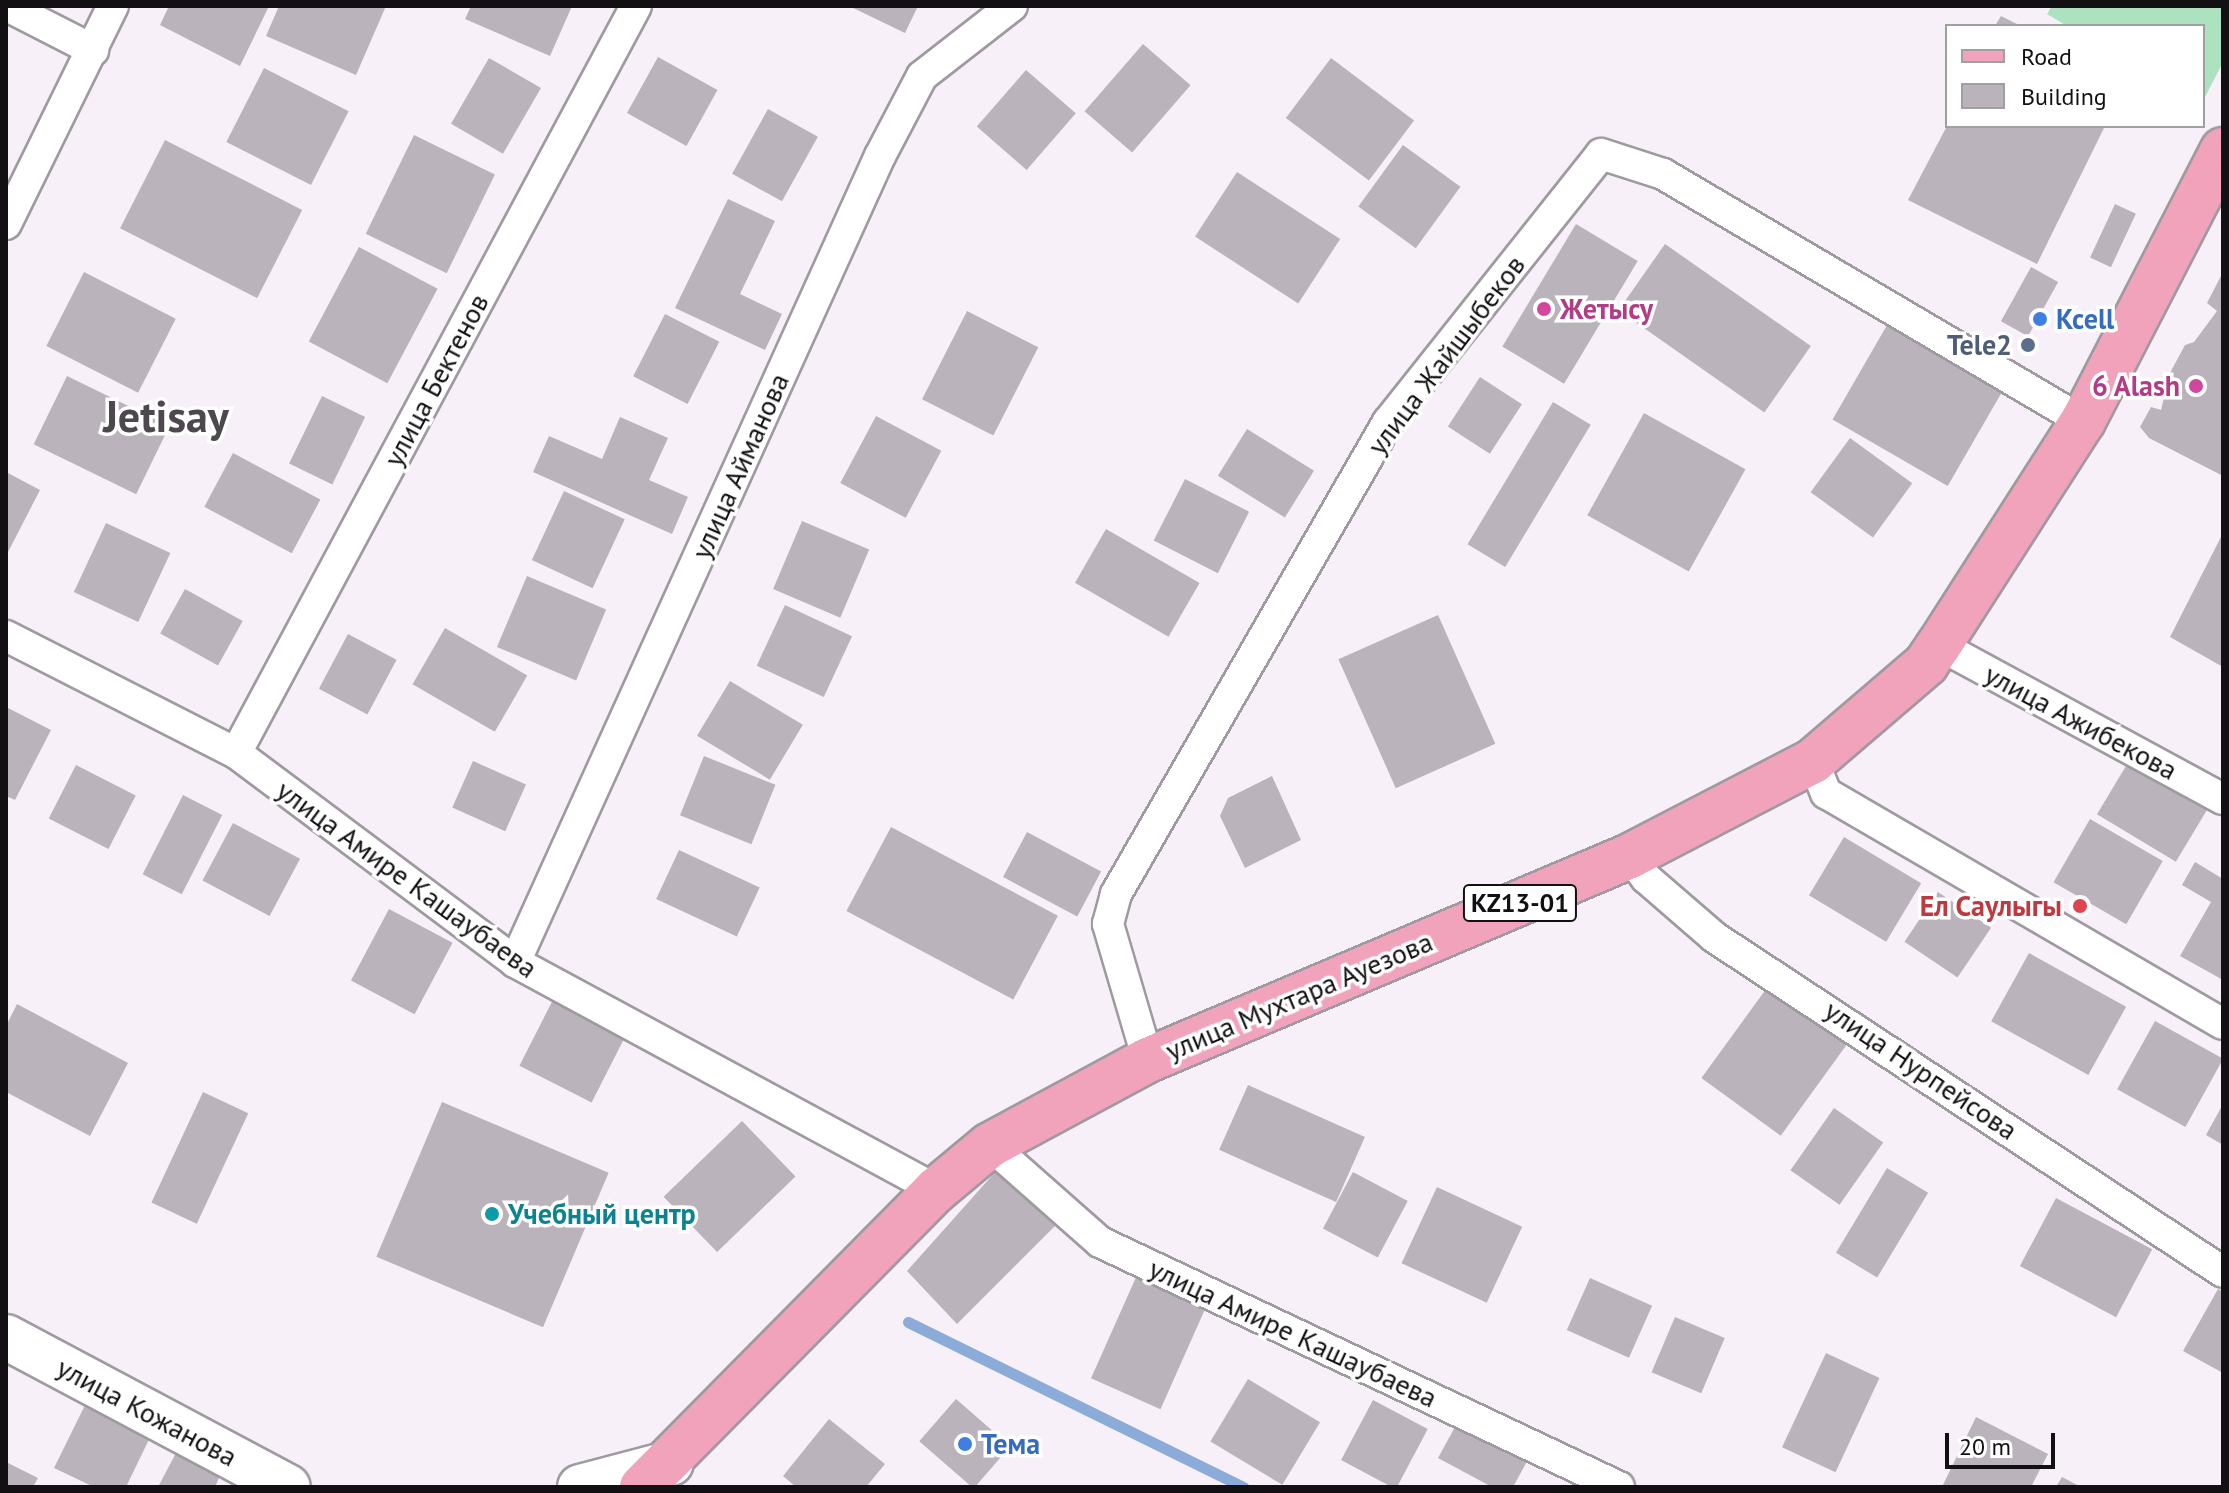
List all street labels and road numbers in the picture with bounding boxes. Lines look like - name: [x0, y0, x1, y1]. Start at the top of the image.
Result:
- street label: улица Жайшыбеков: [1360, 249, 1532, 461]
- street label: улица Бектенов: [376, 288, 496, 472]
- street label: улица Айманова: [684, 368, 796, 564]
- street label: улица Ажибекова: [1979, 657, 2183, 787]
- street label: улица Амире Кашаубаева: [270, 773, 544, 985]
- road number: KZ13-01: [1462, 881, 1578, 925]
- street label: улица Мухтара Ауезова: [1160, 924, 1438, 1068]
- street label: улица Нурпейсова: [1818, 993, 2024, 1147]
- street label: улица Амире Кашаубаева: [1143, 1251, 1443, 1415]
- street label: улица Кожанова: [51, 1350, 243, 1474]

